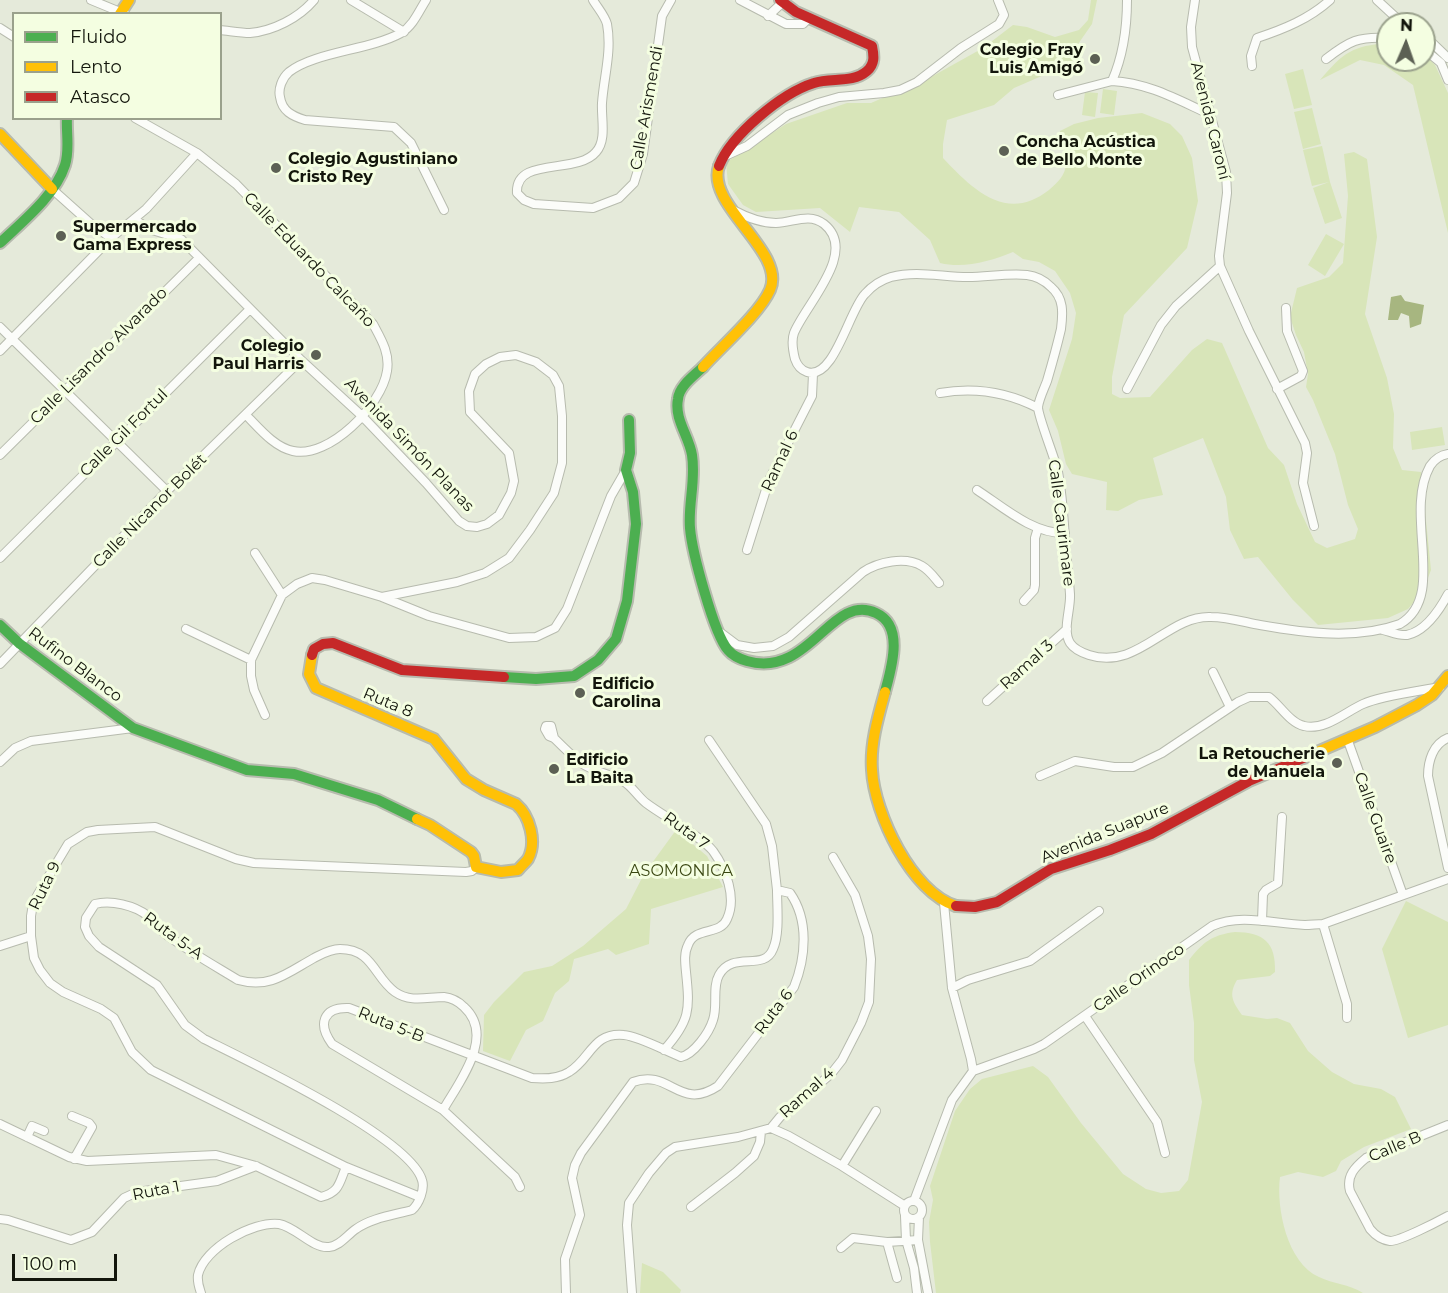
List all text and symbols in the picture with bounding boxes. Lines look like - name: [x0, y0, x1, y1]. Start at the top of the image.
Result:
- legend: [12, 12, 222, 120]
- north arrow: [1376, 12, 1436, 72]
- text: N: [1400, 16, 1413, 35]
- text: Fluido: [70, 26, 127, 48]
- place label: Colegio Fray Luis Amigó: [980, 40, 1083, 78]
- street label: Calle Arismendi: [627, 44, 667, 172]
- marker: Colegio Fray Luis Amigó: [1088, 52, 1102, 66]
- text: Lento: [70, 56, 122, 78]
- street label: Avenida Caroní: [1186, 60, 1234, 182]
- text: Atasco: [70, 86, 130, 108]
- place label: Concha Acústica de Bello Monte: [1016, 132, 1156, 170]
- marker: Concha Acústica de Bello Monte: [997, 144, 1011, 158]
- place label: Colegio Agustiniano Cristo Rey: [288, 149, 458, 187]
- marker: Colegio Agustiniano Cristo Rey: [269, 161, 283, 175]
- street label: Calle Eduardo Calcaño: [239, 188, 379, 332]
- place label: Supermercado Gama Express: [73, 217, 197, 255]
- marker: Supermercado Gama Express: [54, 229, 68, 243]
- street label: Calle Lisandro Alvarado: [26, 283, 172, 429]
- place label: Colegio Paul Harris: [213, 336, 304, 374]
- marker: Colegio Paul Harris: [309, 348, 323, 362]
- street label: Avenida Simón Planas: [340, 374, 478, 516]
- street label: Calle Gil Fortul: [76, 385, 172, 481]
- street label: Ramal 6: [757, 427, 803, 495]
- street label: Calle Nicanor Bolét: [89, 450, 211, 572]
- street label: Calle Caurimare: [1044, 459, 1078, 587]
- street label: Rufino Blanco: [24, 623, 126, 707]
- street label: Ramal 3: [996, 636, 1058, 694]
- place label: Edificio Carolina: [592, 674, 661, 712]
- street label: Ruta 8: [360, 684, 416, 722]
- marker: Edificio Carolina: [573, 686, 587, 700]
- place label: La Retoucherie de Manuela: [1198, 744, 1325, 782]
- place label: Edificio La Baita: [566, 750, 634, 788]
- marker: La Retoucherie de Manuela: [1330, 756, 1344, 770]
- marker: Edificio La Baita: [547, 762, 561, 776]
- street label: Calle Guaire: [1350, 770, 1400, 866]
- street label: Avenida Suapure: [1038, 799, 1172, 867]
- street label: Ruta 7: [660, 808, 712, 854]
- street label: Ruta 9: [25, 858, 65, 914]
- park label: ASOMONICA: [629, 861, 733, 881]
- street label: Ruta 5-A: [140, 908, 206, 964]
- street label: Calle Orinoco: [1090, 939, 1188, 1017]
- street label: Ruta 6: [751, 986, 797, 1038]
- street label: Ruta 5-B: [355, 1003, 427, 1047]
- street label: Ramal 4: [776, 1064, 838, 1122]
- street label: Calle B: [1366, 1127, 1424, 1167]
- street label: Ruta 1: [131, 1177, 181, 1205]
- scale bar: [15, 1242, 120, 1280]
- text: 100 m: [23, 1253, 77, 1275]

